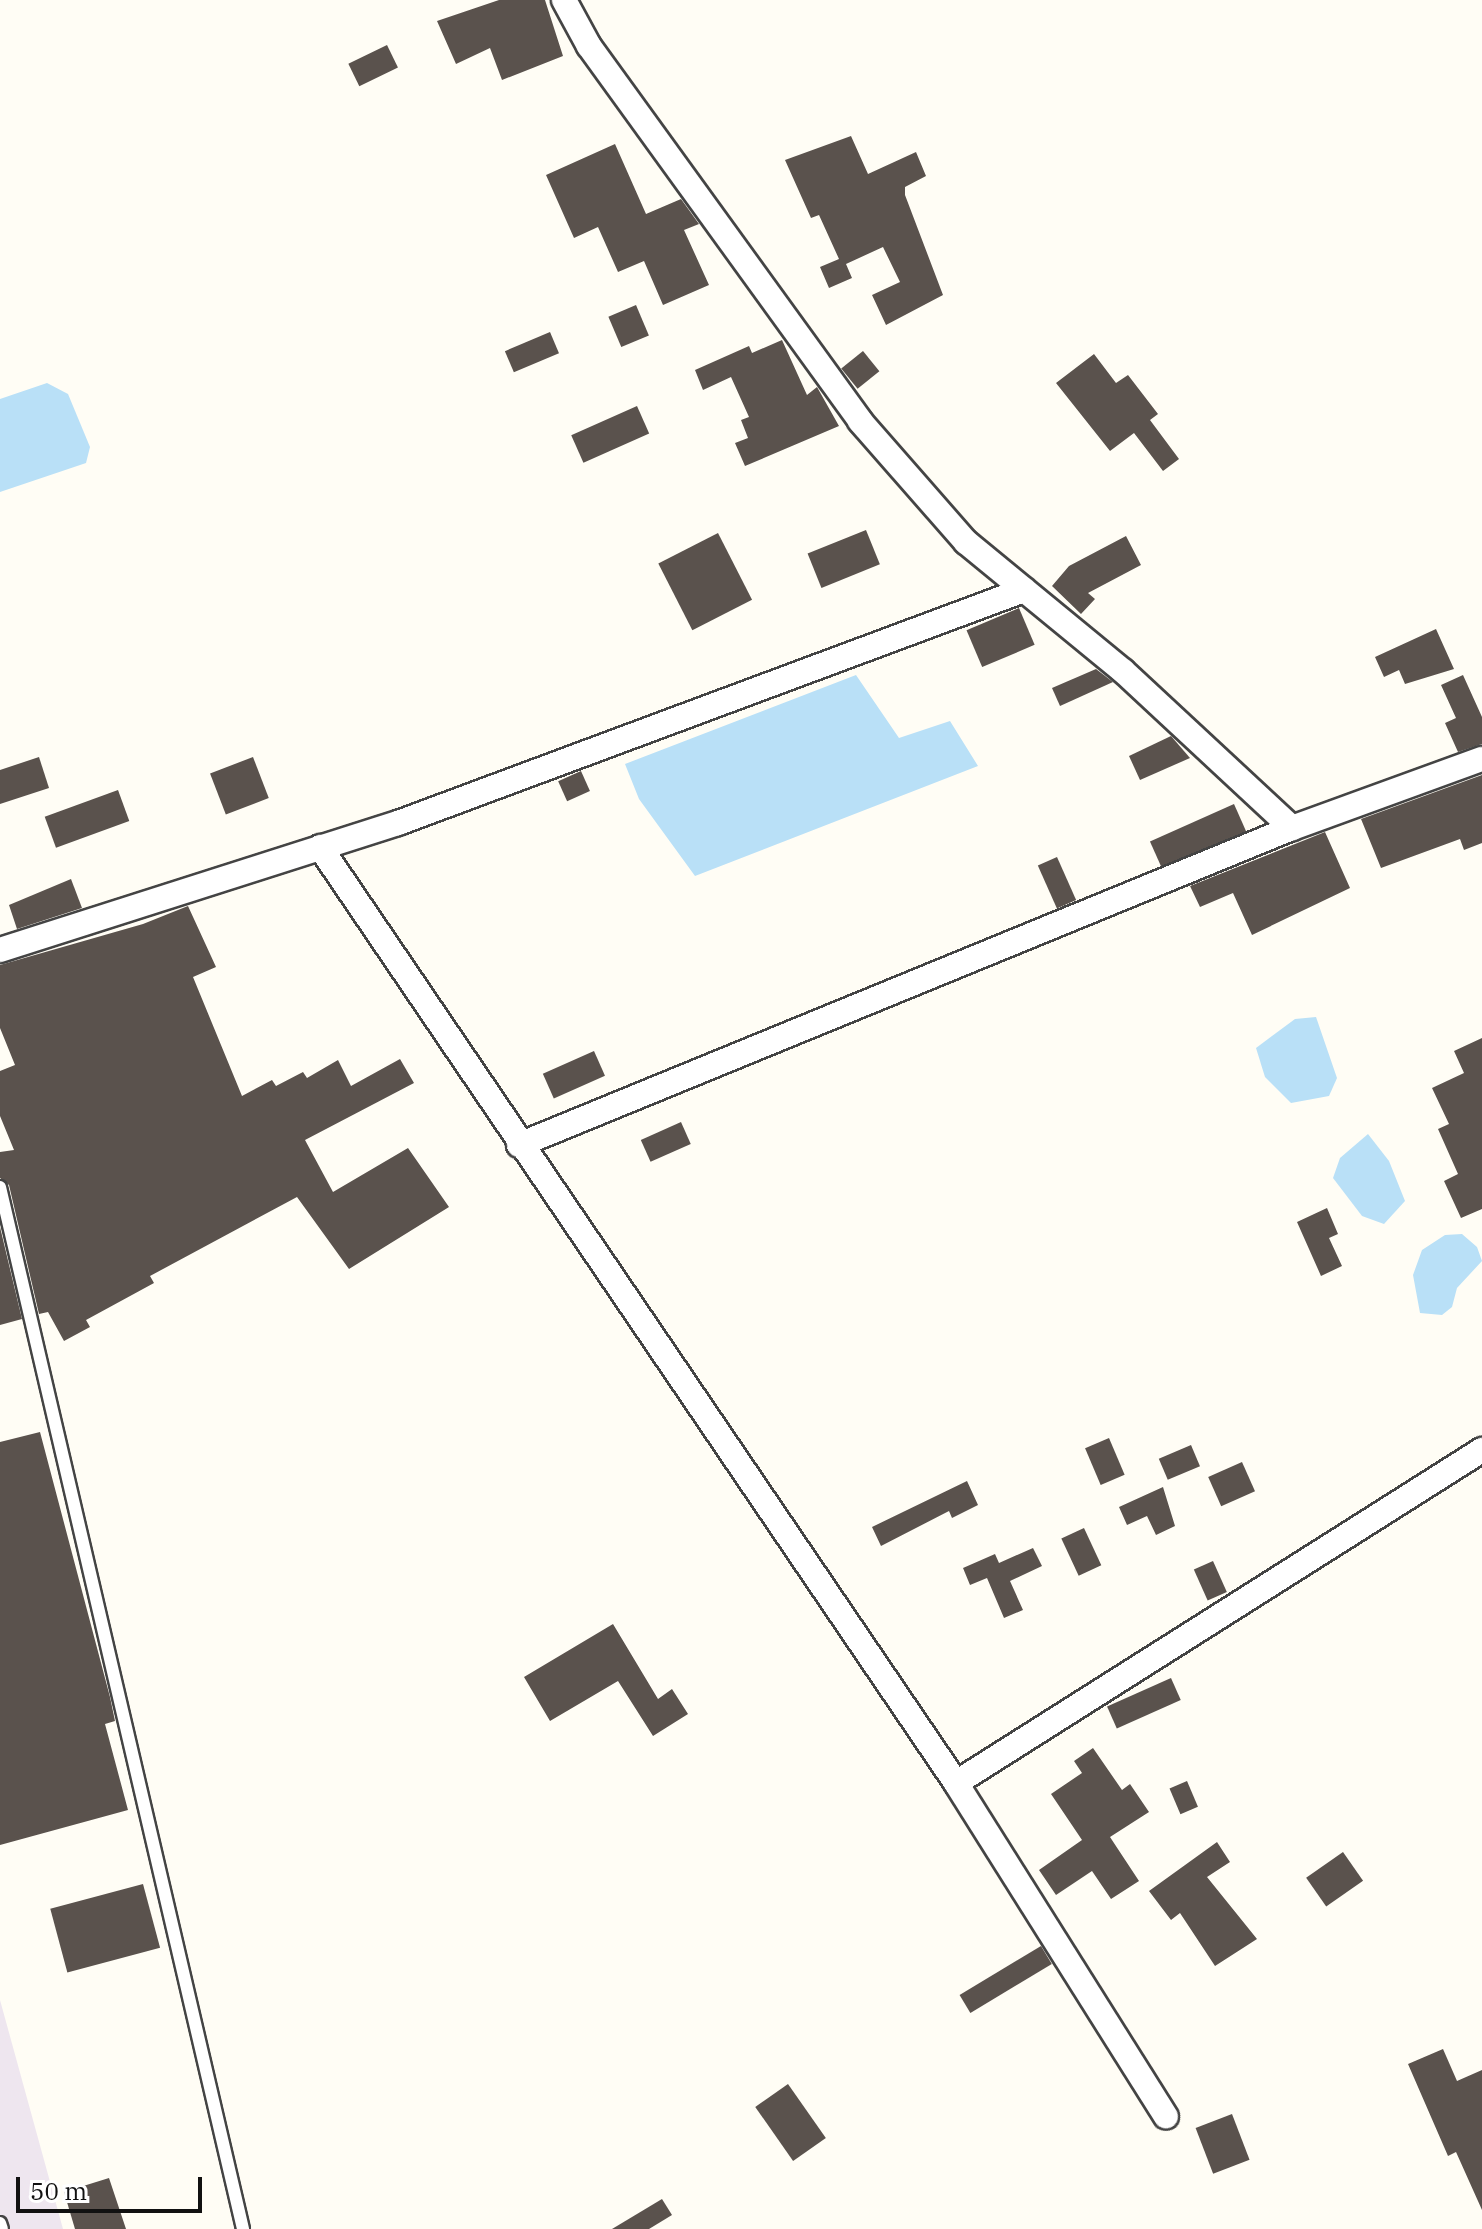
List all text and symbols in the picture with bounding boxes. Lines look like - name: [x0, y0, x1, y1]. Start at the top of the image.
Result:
- scale bar: [20, 2161, 206, 2211]
- text: 50 m: [30, 2175, 87, 2207]

